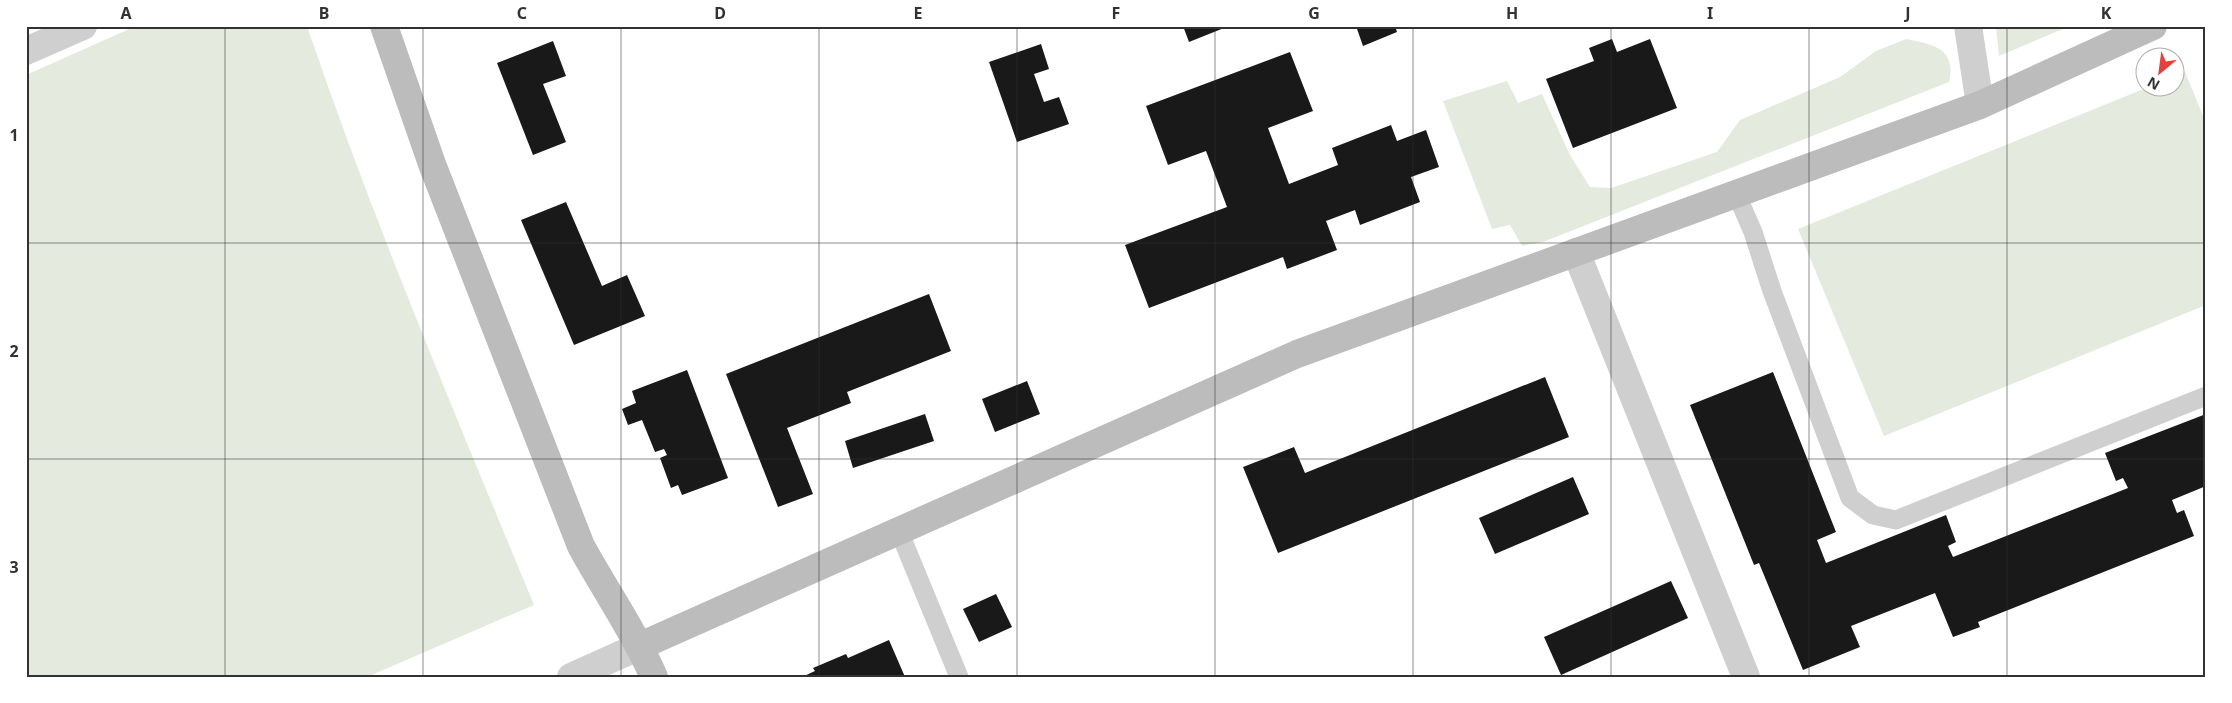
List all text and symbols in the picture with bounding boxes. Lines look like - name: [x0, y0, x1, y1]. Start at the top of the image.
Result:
- text: A: [120, 2, 132, 24]
- text: B: [319, 2, 329, 24]
- text: C: [517, 2, 527, 24]
- text: D: [714, 2, 726, 24]
- text: E: [914, 2, 923, 24]
- text: F: [1112, 2, 1120, 24]
- text: G: [1308, 2, 1320, 24]
- text: H: [1506, 2, 1518, 24]
- text: I: [1707, 2, 1713, 24]
- text: J: [1903, 2, 1911, 24]
- text: K: [2101, 2, 2112, 24]
- north arrow: [2134, 48, 2184, 98]
- text: N: [2144, 73, 2163, 95]
- text: 1: [9, 124, 19, 146]
- text: 2: [9, 340, 19, 362]
- text: 3: [9, 556, 19, 578]

